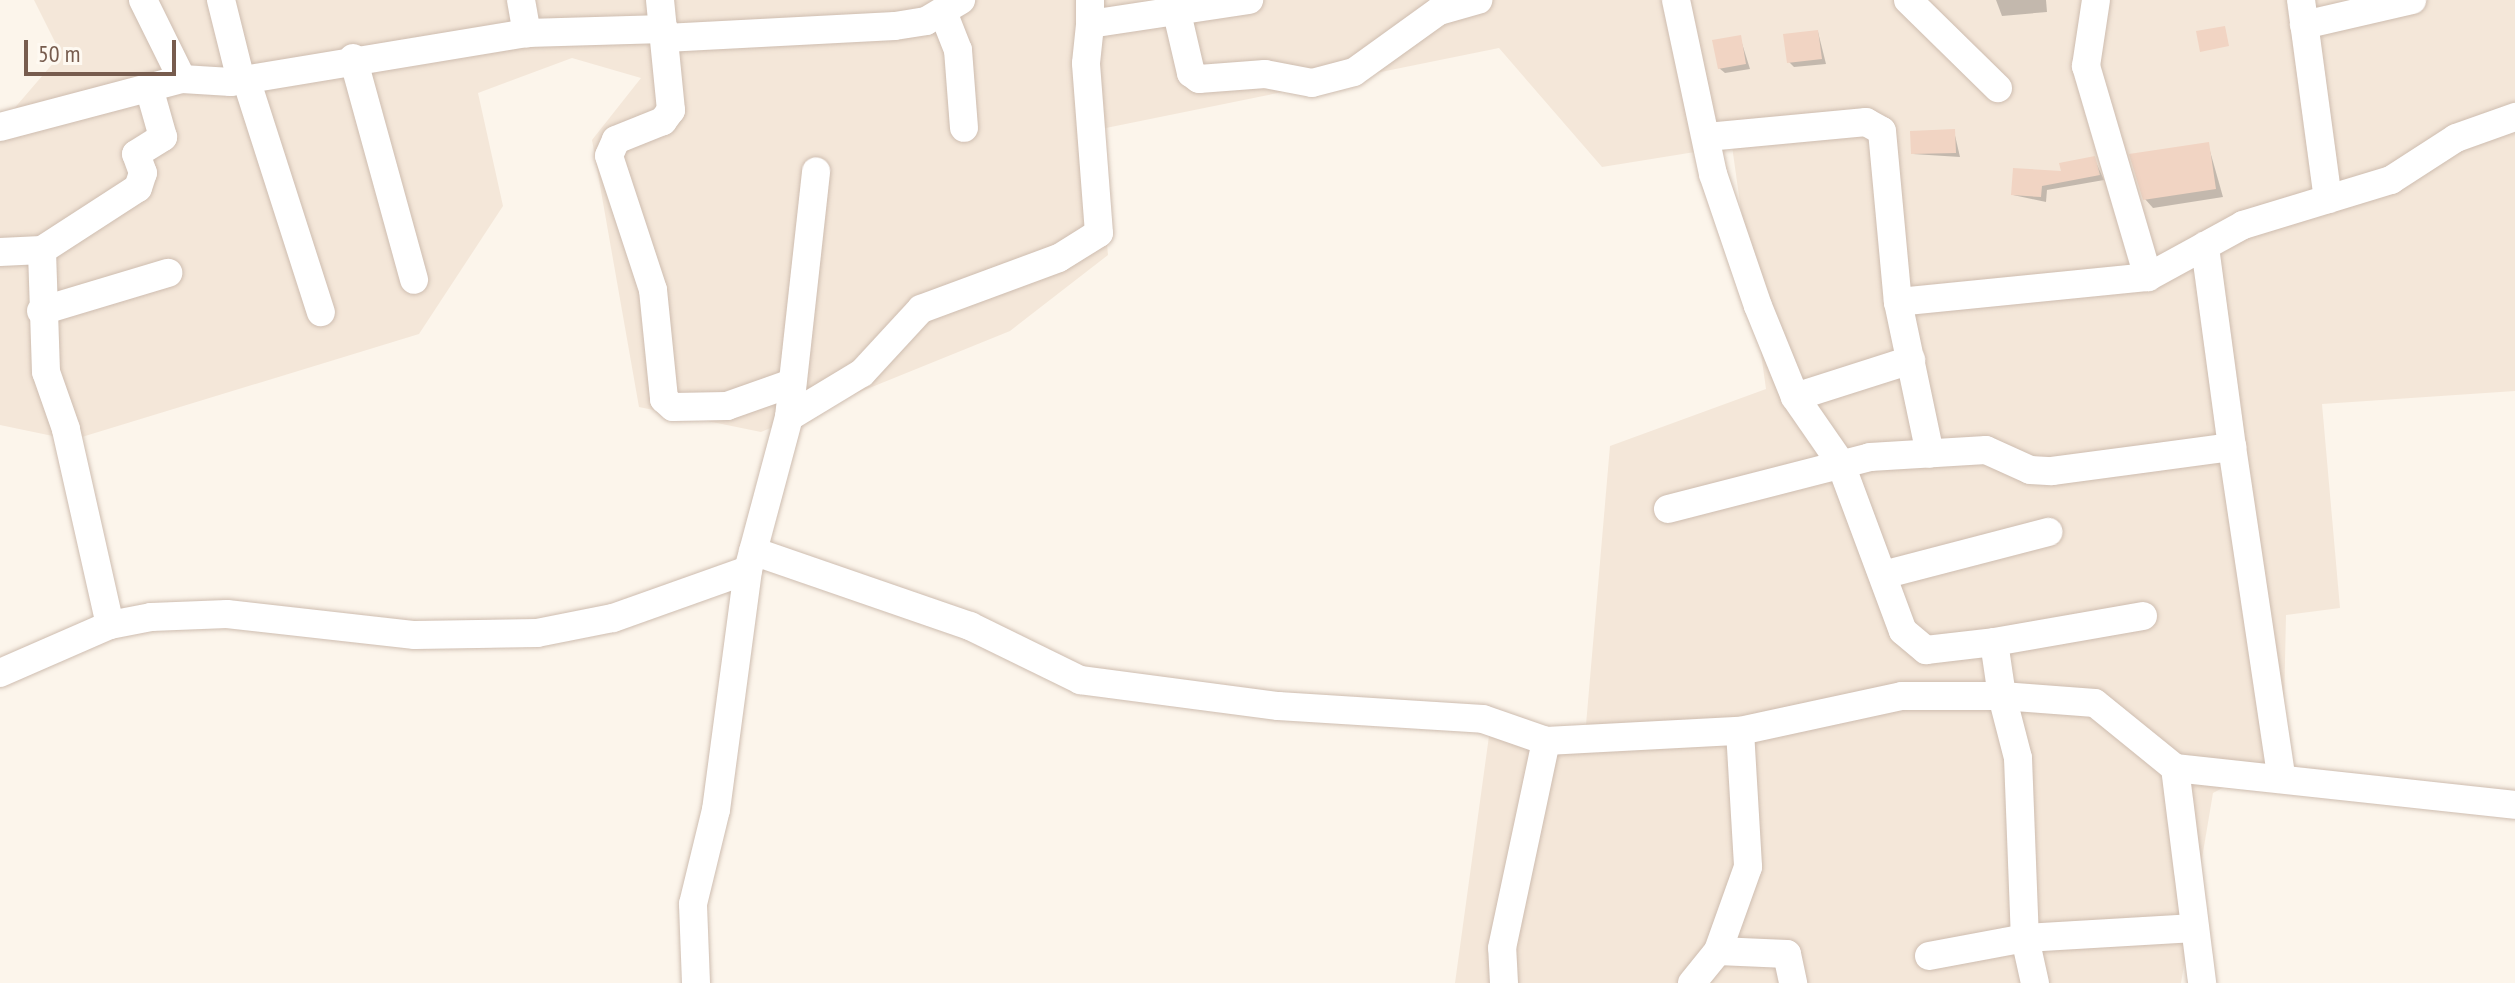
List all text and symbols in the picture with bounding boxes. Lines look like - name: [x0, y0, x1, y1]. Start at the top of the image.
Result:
- scale bar: [28, 24, 180, 74]
- text: 50 m: [38, 38, 80, 69]

